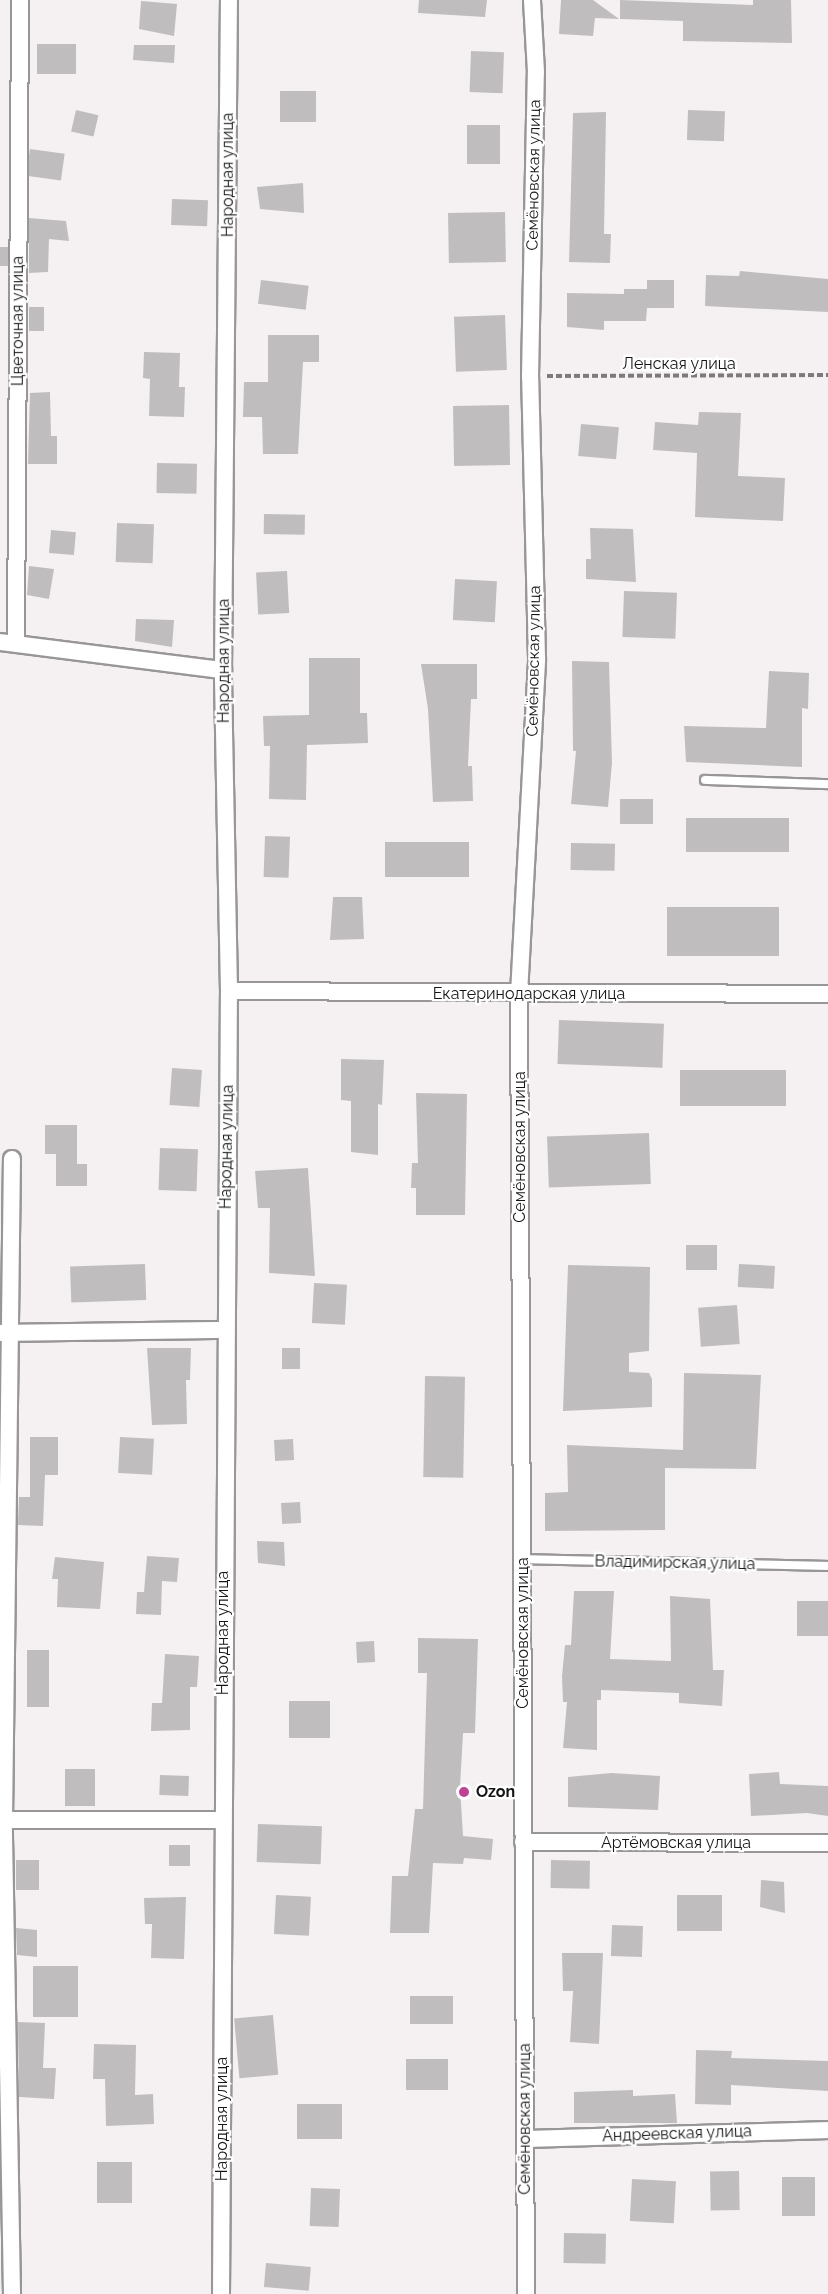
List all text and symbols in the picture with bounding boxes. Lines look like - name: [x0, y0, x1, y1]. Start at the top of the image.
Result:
- street label: Семёновская улица: [523, 99, 545, 251]
- street label: Народная улица: [218, 113, 238, 237]
- street label: Цветочная улица: [8, 256, 28, 386]
- street label: Ленская улица: [622, 354, 736, 374]
- street label: Семёновская улица: [523, 585, 545, 737]
- street label: Народная улица: [214, 599, 234, 723]
- street label: Екатеринодарская улица: [432, 984, 626, 1004]
- street label: Семёновская улица: [510, 1071, 530, 1223]
- street label: Народная улица: [216, 1084, 238, 1210]
- street label: Владимирская улица: [594, 1552, 756, 1574]
- street label: Семёновская улица: [513, 1557, 533, 1709]
- street label: Народная улица: [213, 1571, 233, 1695]
- place label: Ozon: [476, 1782, 515, 1802]
- marker: Ozon: [457, 1785, 471, 1799]
- street label: Артёмовская улица: [601, 1833, 751, 1853]
- street label: Семёновская улица: [515, 2043, 535, 2195]
- street label: Народная улица: [212, 2057, 232, 2181]
- street label: Андреевская улица: [602, 2122, 752, 2146]

